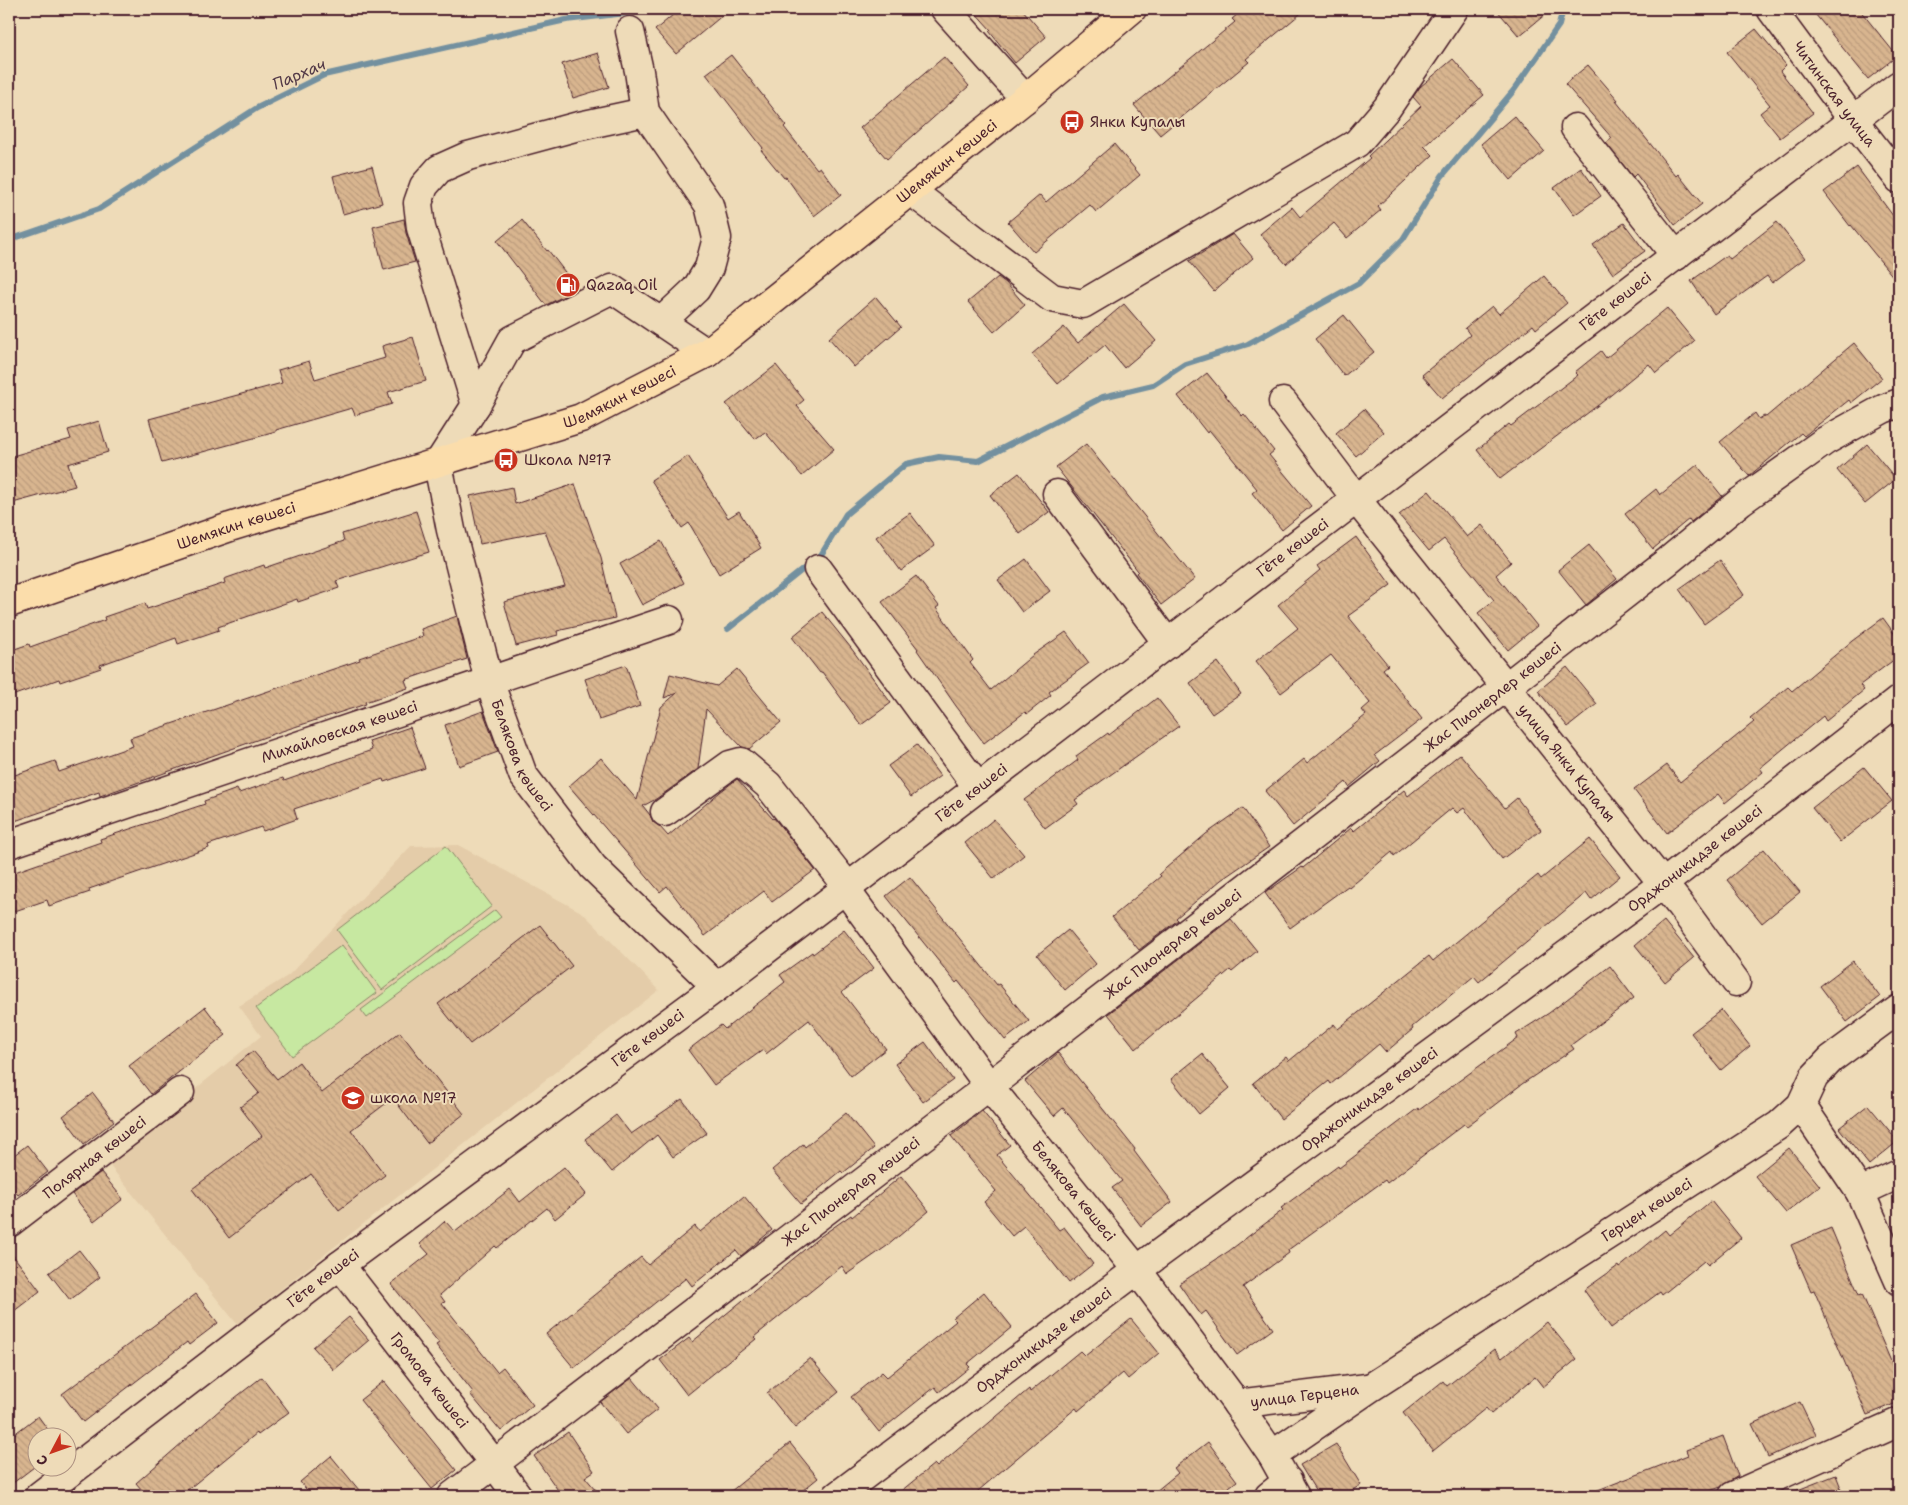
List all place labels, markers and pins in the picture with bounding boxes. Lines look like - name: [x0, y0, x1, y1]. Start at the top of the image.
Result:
- bus stop icon: Янки Купалы: [1059, 109, 1085, 135]
- place label: Янки Купалы: [1090, 112, 1185, 132]
- fuel station icon: Qazaq Oil: [555, 272, 581, 298]
- place label: Qazaq Oil: [586, 275, 658, 295]
- bus stop icon: Школа №17: [493, 447, 519, 473]
- place label: Школа №17: [524, 450, 612, 470]
- school or university icon: школа №17: [340, 1085, 366, 1111]
- place label: школа №17: [370, 1088, 457, 1108]

